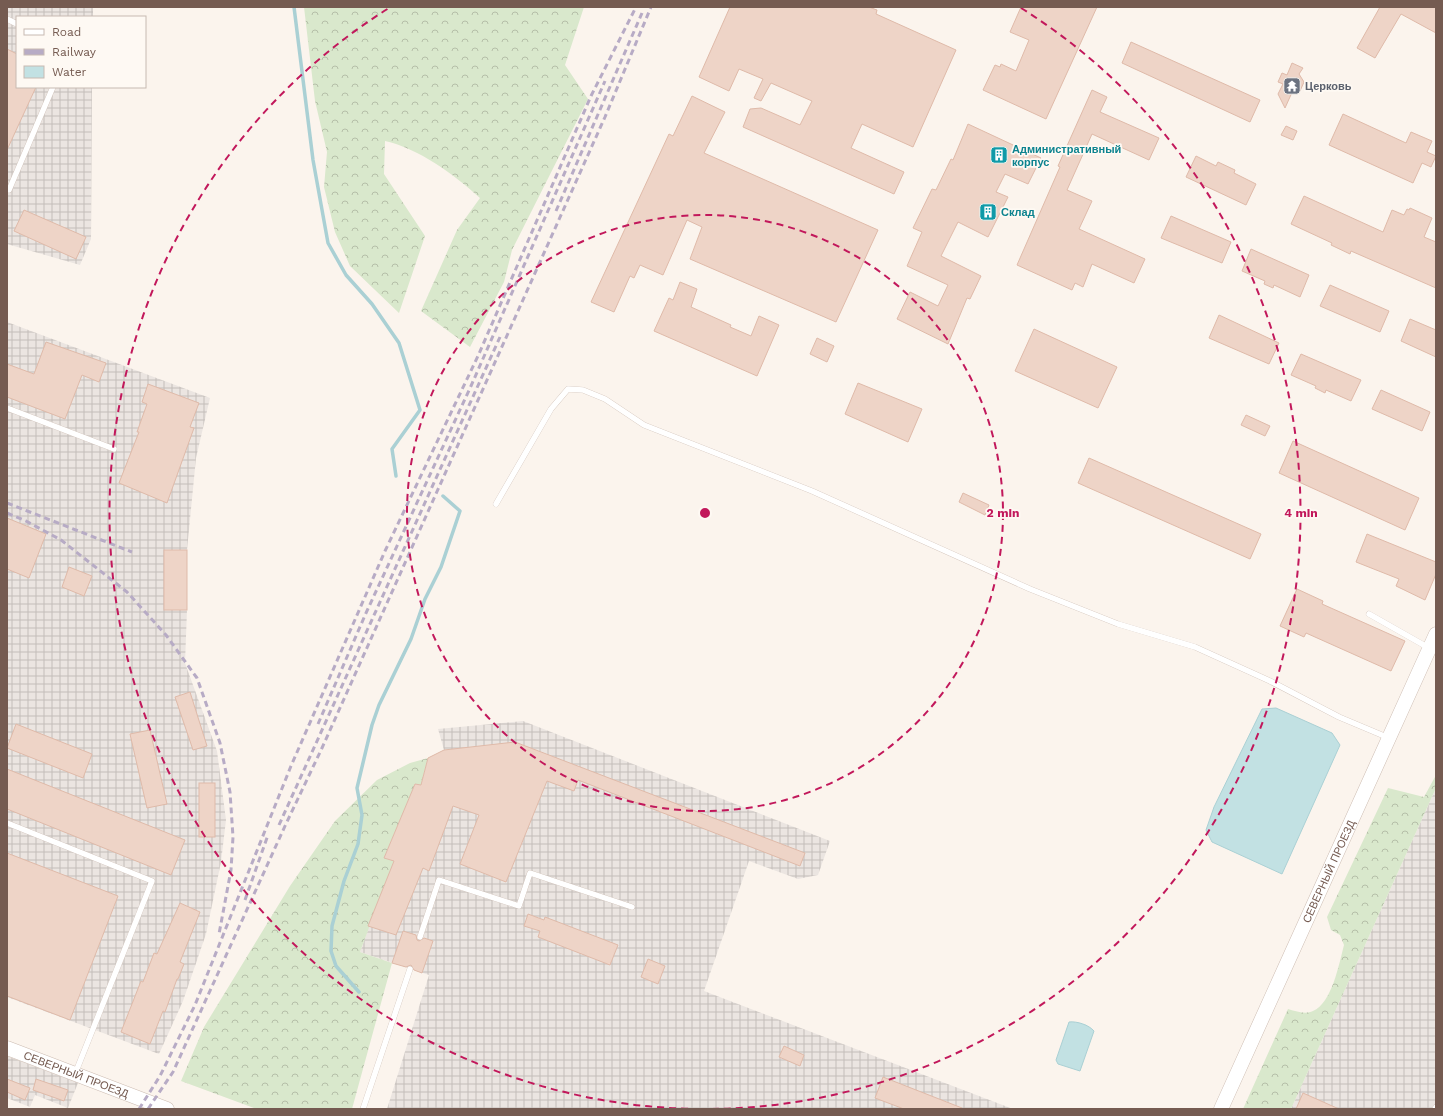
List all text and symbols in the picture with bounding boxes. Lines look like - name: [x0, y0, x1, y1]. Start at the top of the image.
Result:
- legend: [16, 16, 146, 88]
- text: Road: [52, 25, 81, 39]
- text: Railway: [52, 45, 97, 59]
- text: Water: [52, 65, 87, 79]
- temple icon: Церковь: [1282, 76, 1302, 96]
- place label: Церковь: [1305, 80, 1352, 93]
- place label: Административный корпус: [1012, 143, 1121, 169]
- building icon: Административный корпус: [989, 145, 1009, 165]
- building icon: Склад: [978, 202, 998, 222]
- place label: Склад: [1001, 206, 1035, 219]
- centre of rings: [698, 506, 712, 520]
- text: 2 min: [987, 506, 1019, 520]
- text: 4 min: [1284, 506, 1318, 520]
- street label: СЕВЕРНЫЙ ПРОЕЗД: [1300, 817, 1358, 925]
- street label: СЕВЕРНЫЙ ПРОЕЗД: [22, 1049, 131, 1101]

